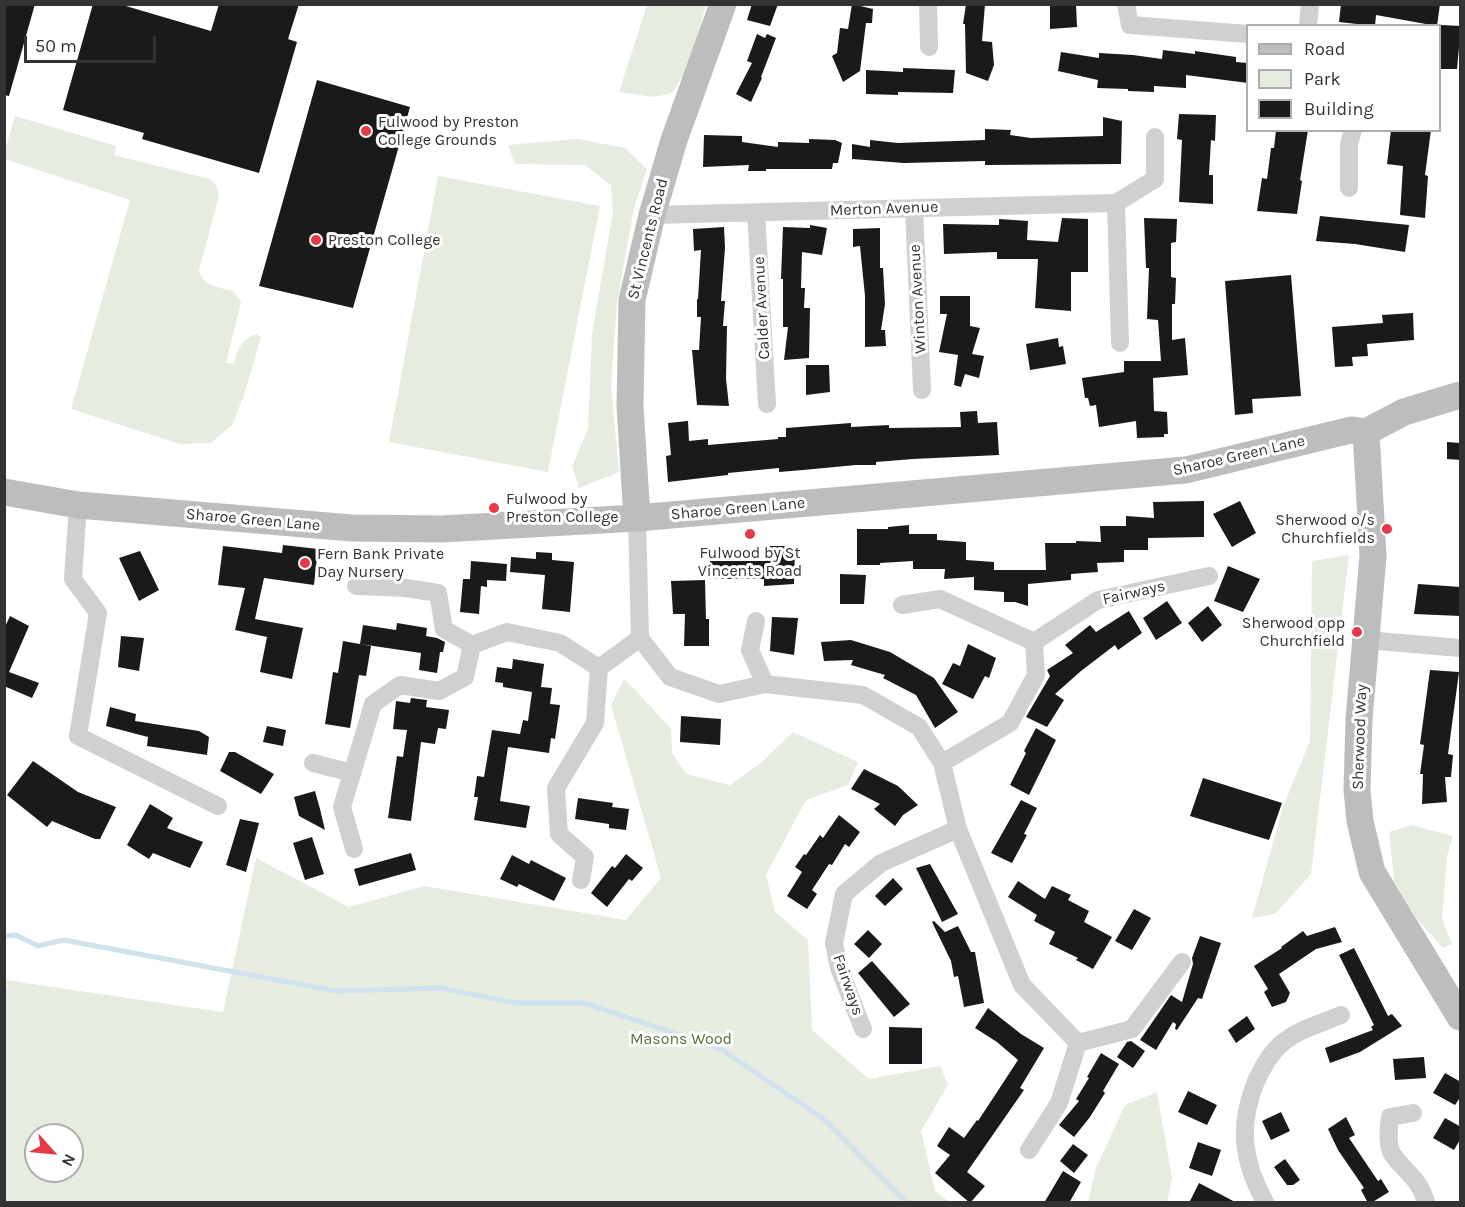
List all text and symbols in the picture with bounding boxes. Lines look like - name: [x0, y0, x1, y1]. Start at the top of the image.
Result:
- scale bar: [27, 24, 159, 62]
- legend: [1246, 24, 1441, 132]
- text: 50 m: [35, 35, 77, 57]
- text: Road: [1304, 38, 1345, 60]
- text: Park: [1304, 68, 1341, 90]
- text: Building: [1304, 98, 1374, 120]
- place label: Fulwood by Preston College Grounds: [378, 112, 519, 150]
- marker: Fulwood by Preston College Grounds: [359, 124, 373, 138]
- street label: St Vincents Road: [624, 176, 672, 302]
- street label: Merton Avenue: [829, 198, 939, 220]
- place label: Preston College: [328, 230, 440, 250]
- marker: Preston College: [309, 233, 323, 247]
- street label: Winton Avenue: [906, 244, 930, 354]
- street label: Calder Avenue: [750, 256, 774, 360]
- street label: Sharoe Green Lane: [1171, 431, 1307, 481]
- place label: Fulwood by Preston College: [506, 489, 618, 527]
- street label: Sharoe Green Lane: [670, 494, 806, 524]
- marker: Fulwood by Preston College: [487, 501, 501, 515]
- street label: Sharoe Green Lane: [185, 505, 321, 535]
- place label: Sherwood o/s Churchfields: [1275, 510, 1375, 548]
- marker: Sherwood o/s Churchfields: [1380, 522, 1394, 536]
- marker: Fulwood by St Vincents Road: [743, 527, 757, 541]
- place label: Fulwood by St Vincents Road: [698, 543, 802, 581]
- place label: Fern Bank Private Day Nursery: [317, 544, 444, 582]
- marker: Fern Bank Private Day Nursery: [298, 556, 312, 570]
- street label: Fairways: [1101, 576, 1167, 610]
- place label: Sherwood opp Churchfield: [1242, 613, 1345, 651]
- marker: Sherwood opp Churchfield: [1350, 625, 1364, 639]
- street label: Sherwood Way: [1349, 684, 1371, 790]
- street label: Fairways: [829, 952, 867, 1018]
- park label: Masons Wood: [630, 1029, 732, 1049]
- north arrow: [24, 1123, 84, 1183]
- text: N: [58, 1151, 80, 1170]

